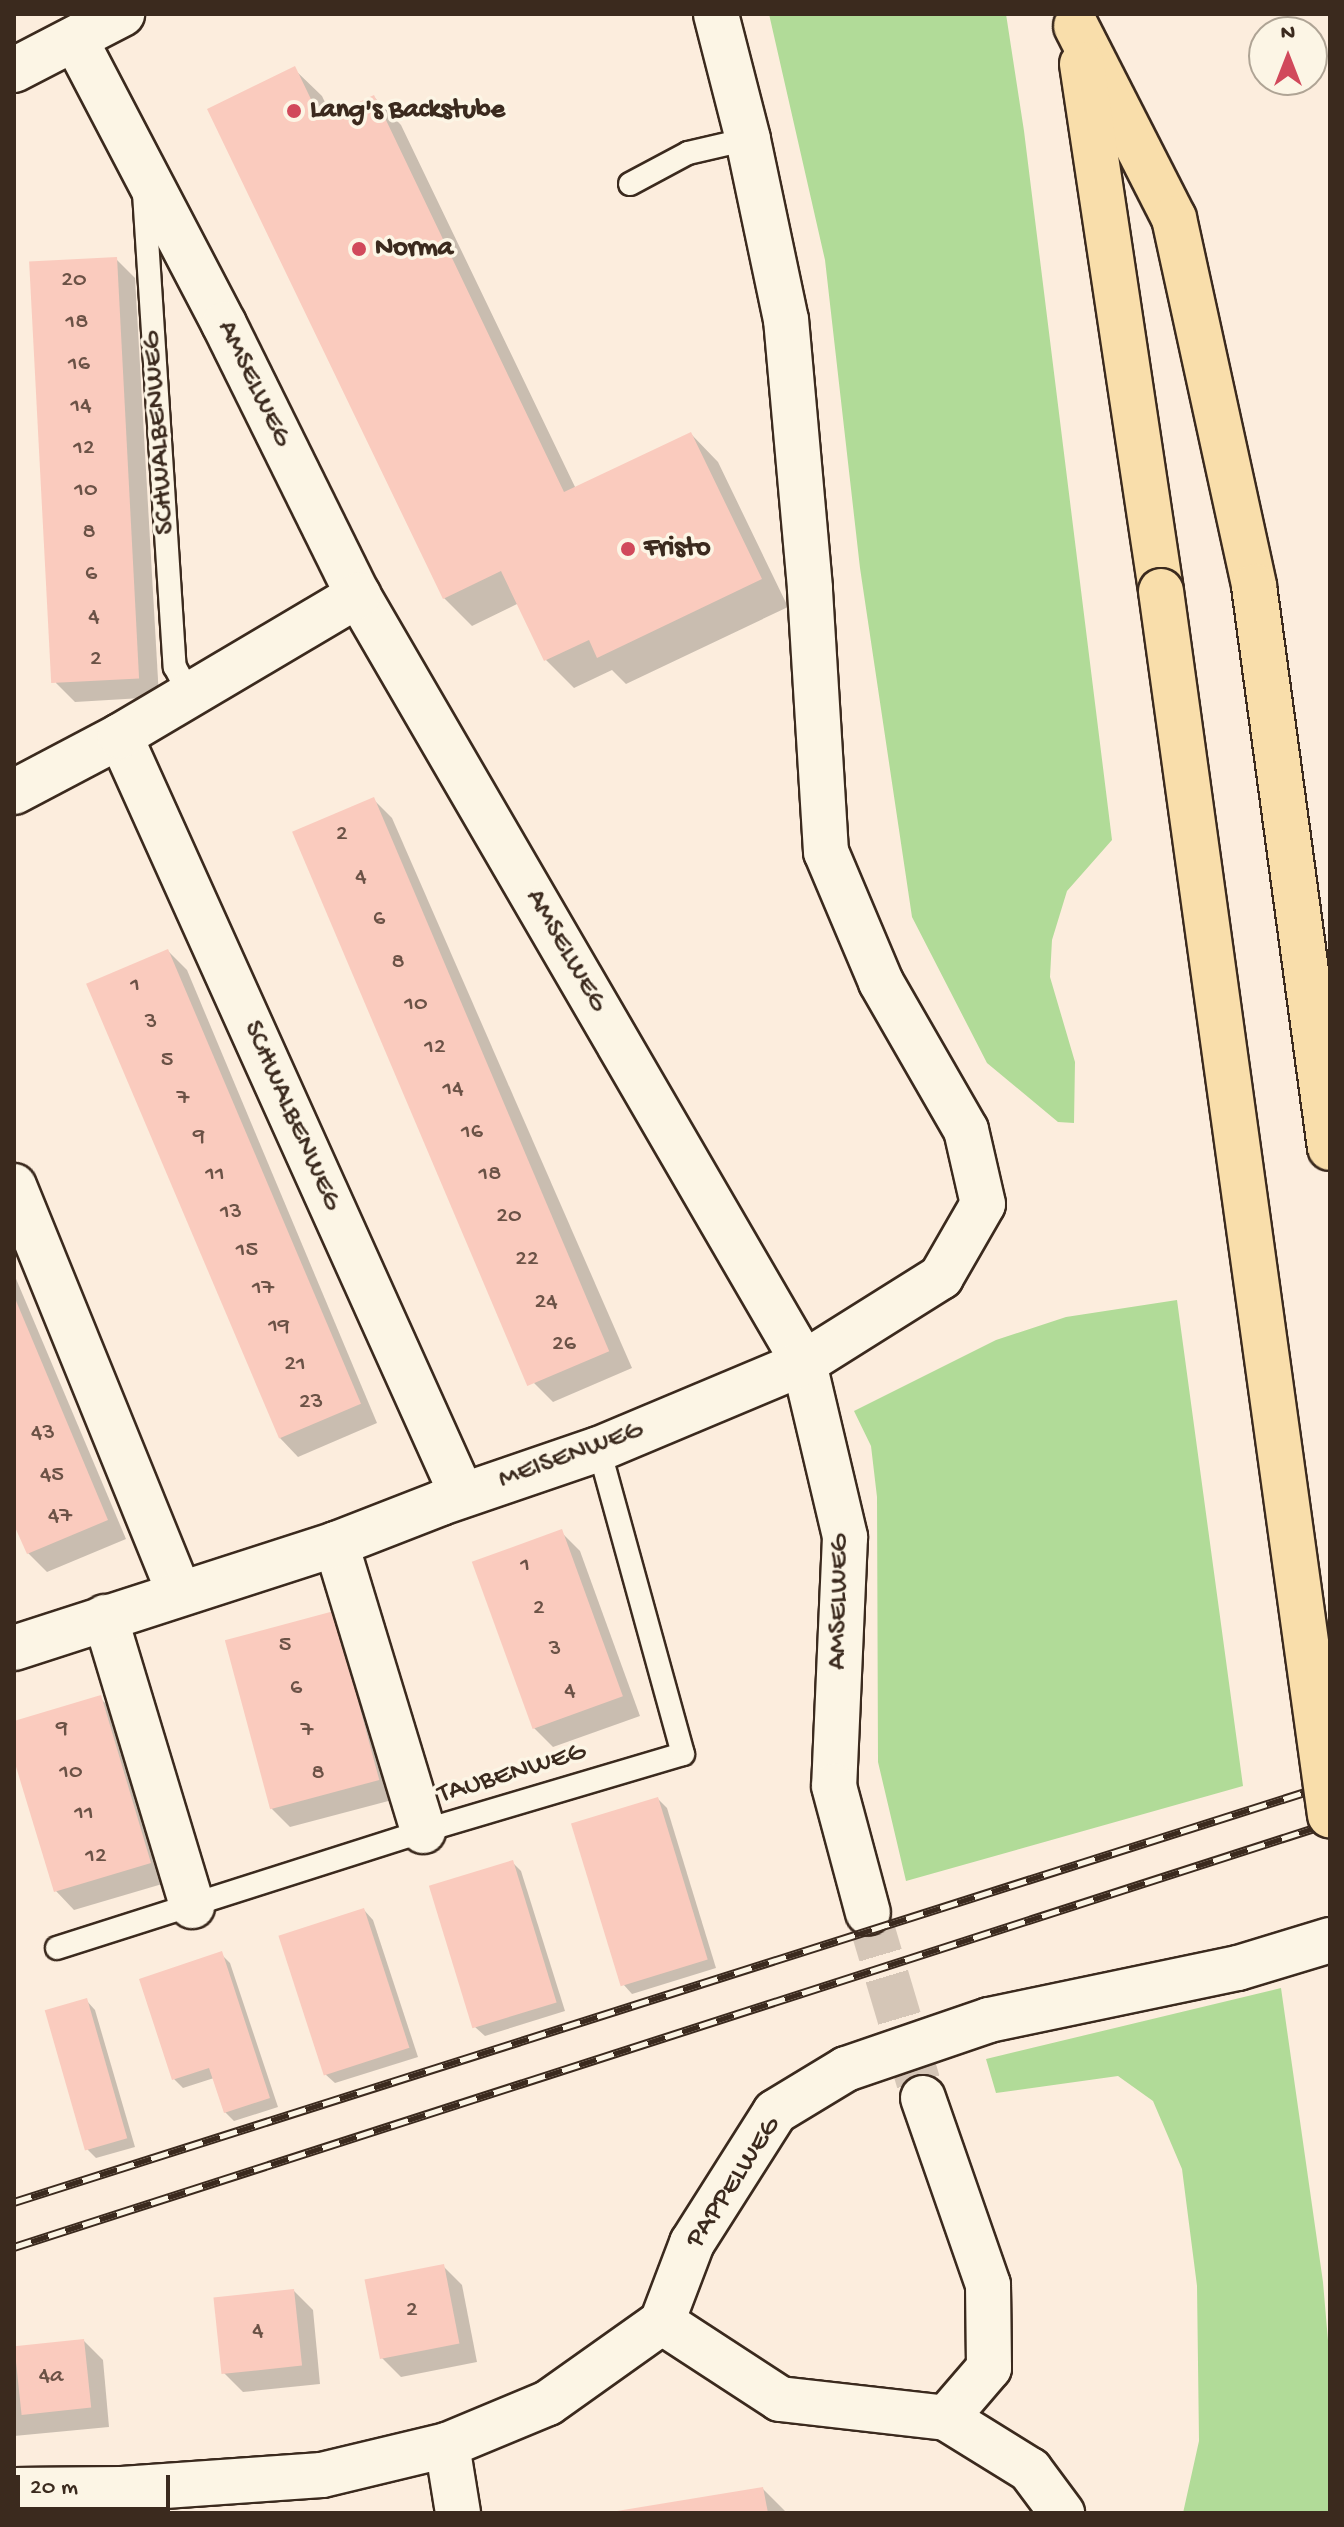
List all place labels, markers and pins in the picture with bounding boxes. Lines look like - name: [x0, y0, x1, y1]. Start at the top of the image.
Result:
- place label: Lang's Backstube: [310, 94, 505, 128]
- marker: Lang's Backstube: [285, 102, 303, 120]
- place label: Norma: [375, 232, 453, 266]
- marker: Norma: [350, 240, 368, 258]
- place label: Fristo: [644, 532, 711, 566]
- marker: Fristo: [619, 540, 637, 558]

